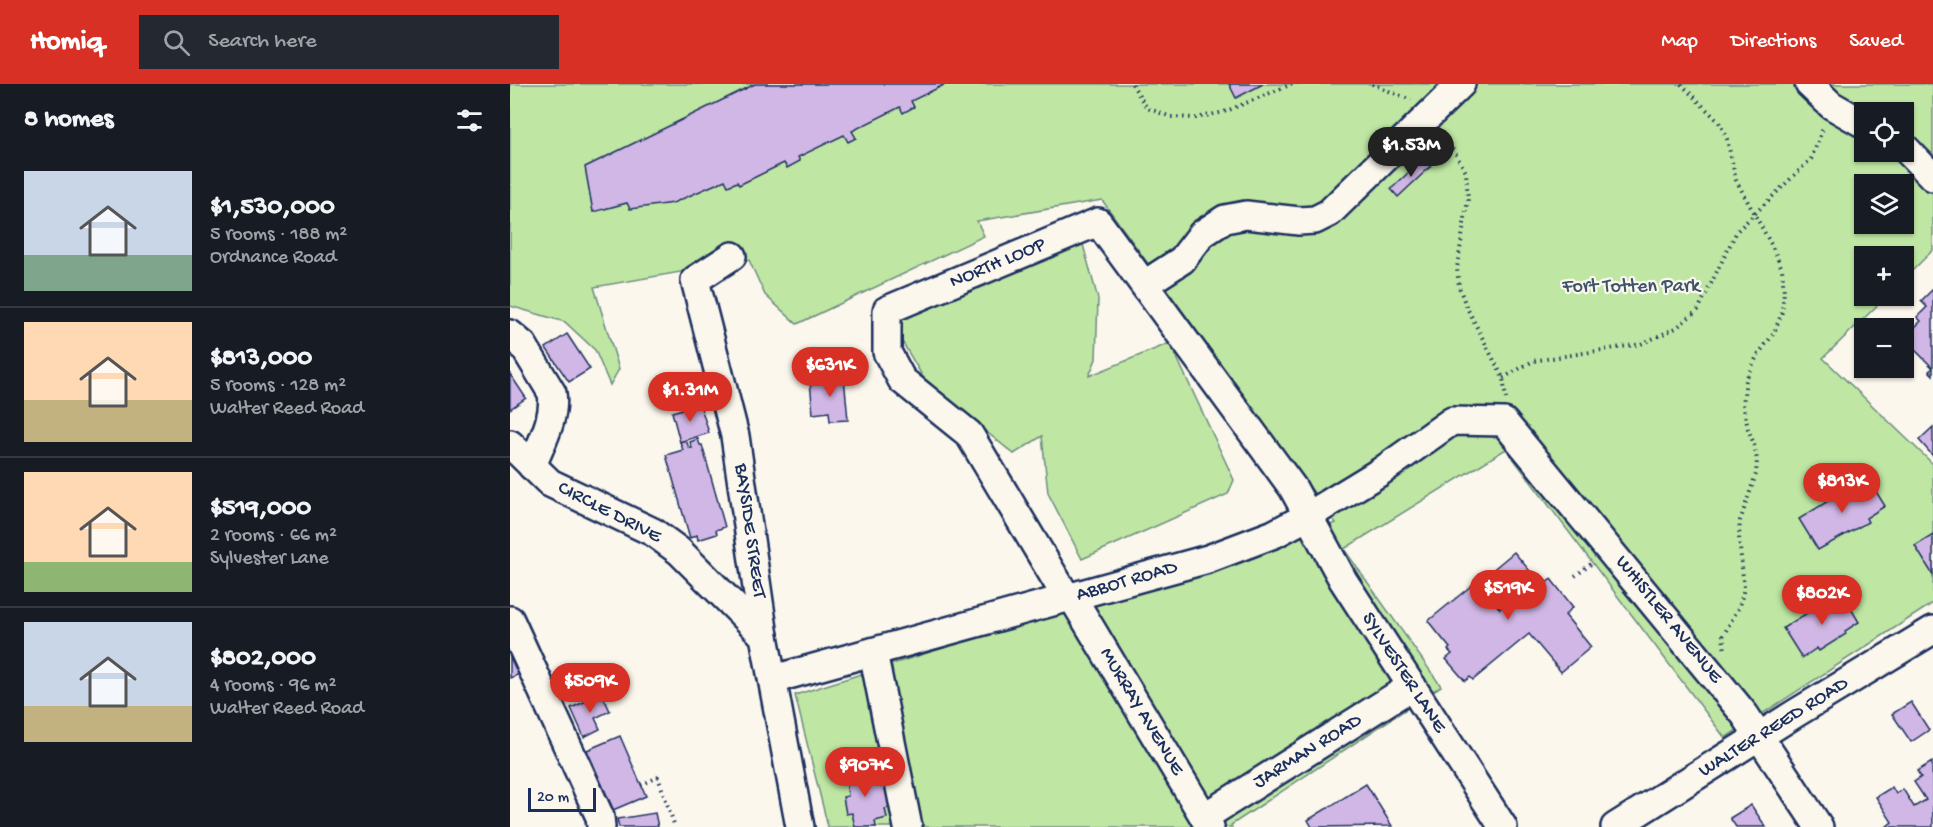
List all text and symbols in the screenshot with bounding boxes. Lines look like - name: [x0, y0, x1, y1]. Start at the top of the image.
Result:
- search box: [139, 15, 559, 69]
- text: Homiq: [30, 26, 103, 59]
- icon: search: [160, 26, 193, 59]
- text: Search here: [208, 29, 317, 55]
- text: Map: [1661, 30, 1698, 55]
- text: Directions: [1731, 30, 1816, 55]
- text: Saved: [1849, 30, 1903, 55]
- map controls: [1854, 102, 1914, 378]
- button: locate: [1854, 102, 1914, 162]
- icon: filters: [453, 104, 486, 137]
- text: 8 homes: [24, 105, 113, 136]
- pin: $1.53M: [1362, 127, 1460, 178]
- text: $1.53M: [1382, 135, 1440, 158]
- button: layers: [1854, 174, 1914, 234]
- text: $1,530,000: [210, 193, 335, 224]
- icon: home: [72, 195, 144, 267]
- text: 5 rooms · 188 m²: [210, 224, 347, 247]
- street label: NORTH LOOP: [947, 233, 1050, 294]
- button: +: [1854, 246, 1914, 306]
- text: Ordnance Road: [210, 247, 336, 270]
- park label: Fort Totten Park: [1561, 276, 1702, 299]
- button: −: [1854, 318, 1914, 378]
- text: $813,000: [210, 344, 312, 375]
- icon: home: [72, 346, 144, 418]
- pin: $631K: [788, 347, 872, 398]
- text: $631K: [806, 355, 854, 378]
- pin: $1.31M: [641, 372, 739, 423]
- text: 5 rooms · 128 m²: [210, 375, 346, 398]
- text: $1.31M: [662, 380, 718, 403]
- text: Walter Reed Road: [210, 398, 364, 421]
- street label: BAYSIDE STREET: [728, 461, 770, 601]
- pin: $813K: [1800, 463, 1884, 514]
- text: $813K: [1817, 471, 1867, 494]
- street label: CIRCLE DRIVE: [553, 477, 666, 550]
- text: $519,000: [210, 494, 311, 525]
- icon: home: [72, 496, 144, 568]
- text: 2 rooms · 66 m²: [210, 525, 337, 548]
- text: Sylvester Lane: [210, 548, 329, 571]
- street label: WHISTLER AVENUE: [1609, 552, 1728, 690]
- street label: ABBOT ROAD: [1074, 556, 1181, 607]
- pin: $519K: [1466, 570, 1550, 621]
- pin: $802K: [1780, 575, 1864, 626]
- text: $519K: [1484, 578, 1532, 601]
- text: $802K: [1796, 583, 1848, 606]
- street label: SYLVESTER LANE: [1356, 609, 1451, 739]
- text: $802,000: [210, 644, 316, 675]
- street label: MURRAY AVENUE: [1094, 644, 1189, 781]
- icon: home: [72, 646, 144, 718]
- pin: $509K: [548, 663, 632, 714]
- text: $509K: [564, 671, 616, 694]
- street label: WALTER REED ROAD: [1695, 672, 1854, 783]
- text: 4 rooms · 96 m²: [210, 675, 336, 698]
- text: Walter Reed Road: [210, 698, 364, 721]
- street label: JARMAN ROAD: [1249, 709, 1367, 795]
- pin: $907K: [823, 747, 907, 798]
- text: $907K: [839, 755, 891, 778]
- scale bar: [528, 785, 596, 812]
- text: 20 m: [537, 789, 569, 808]

